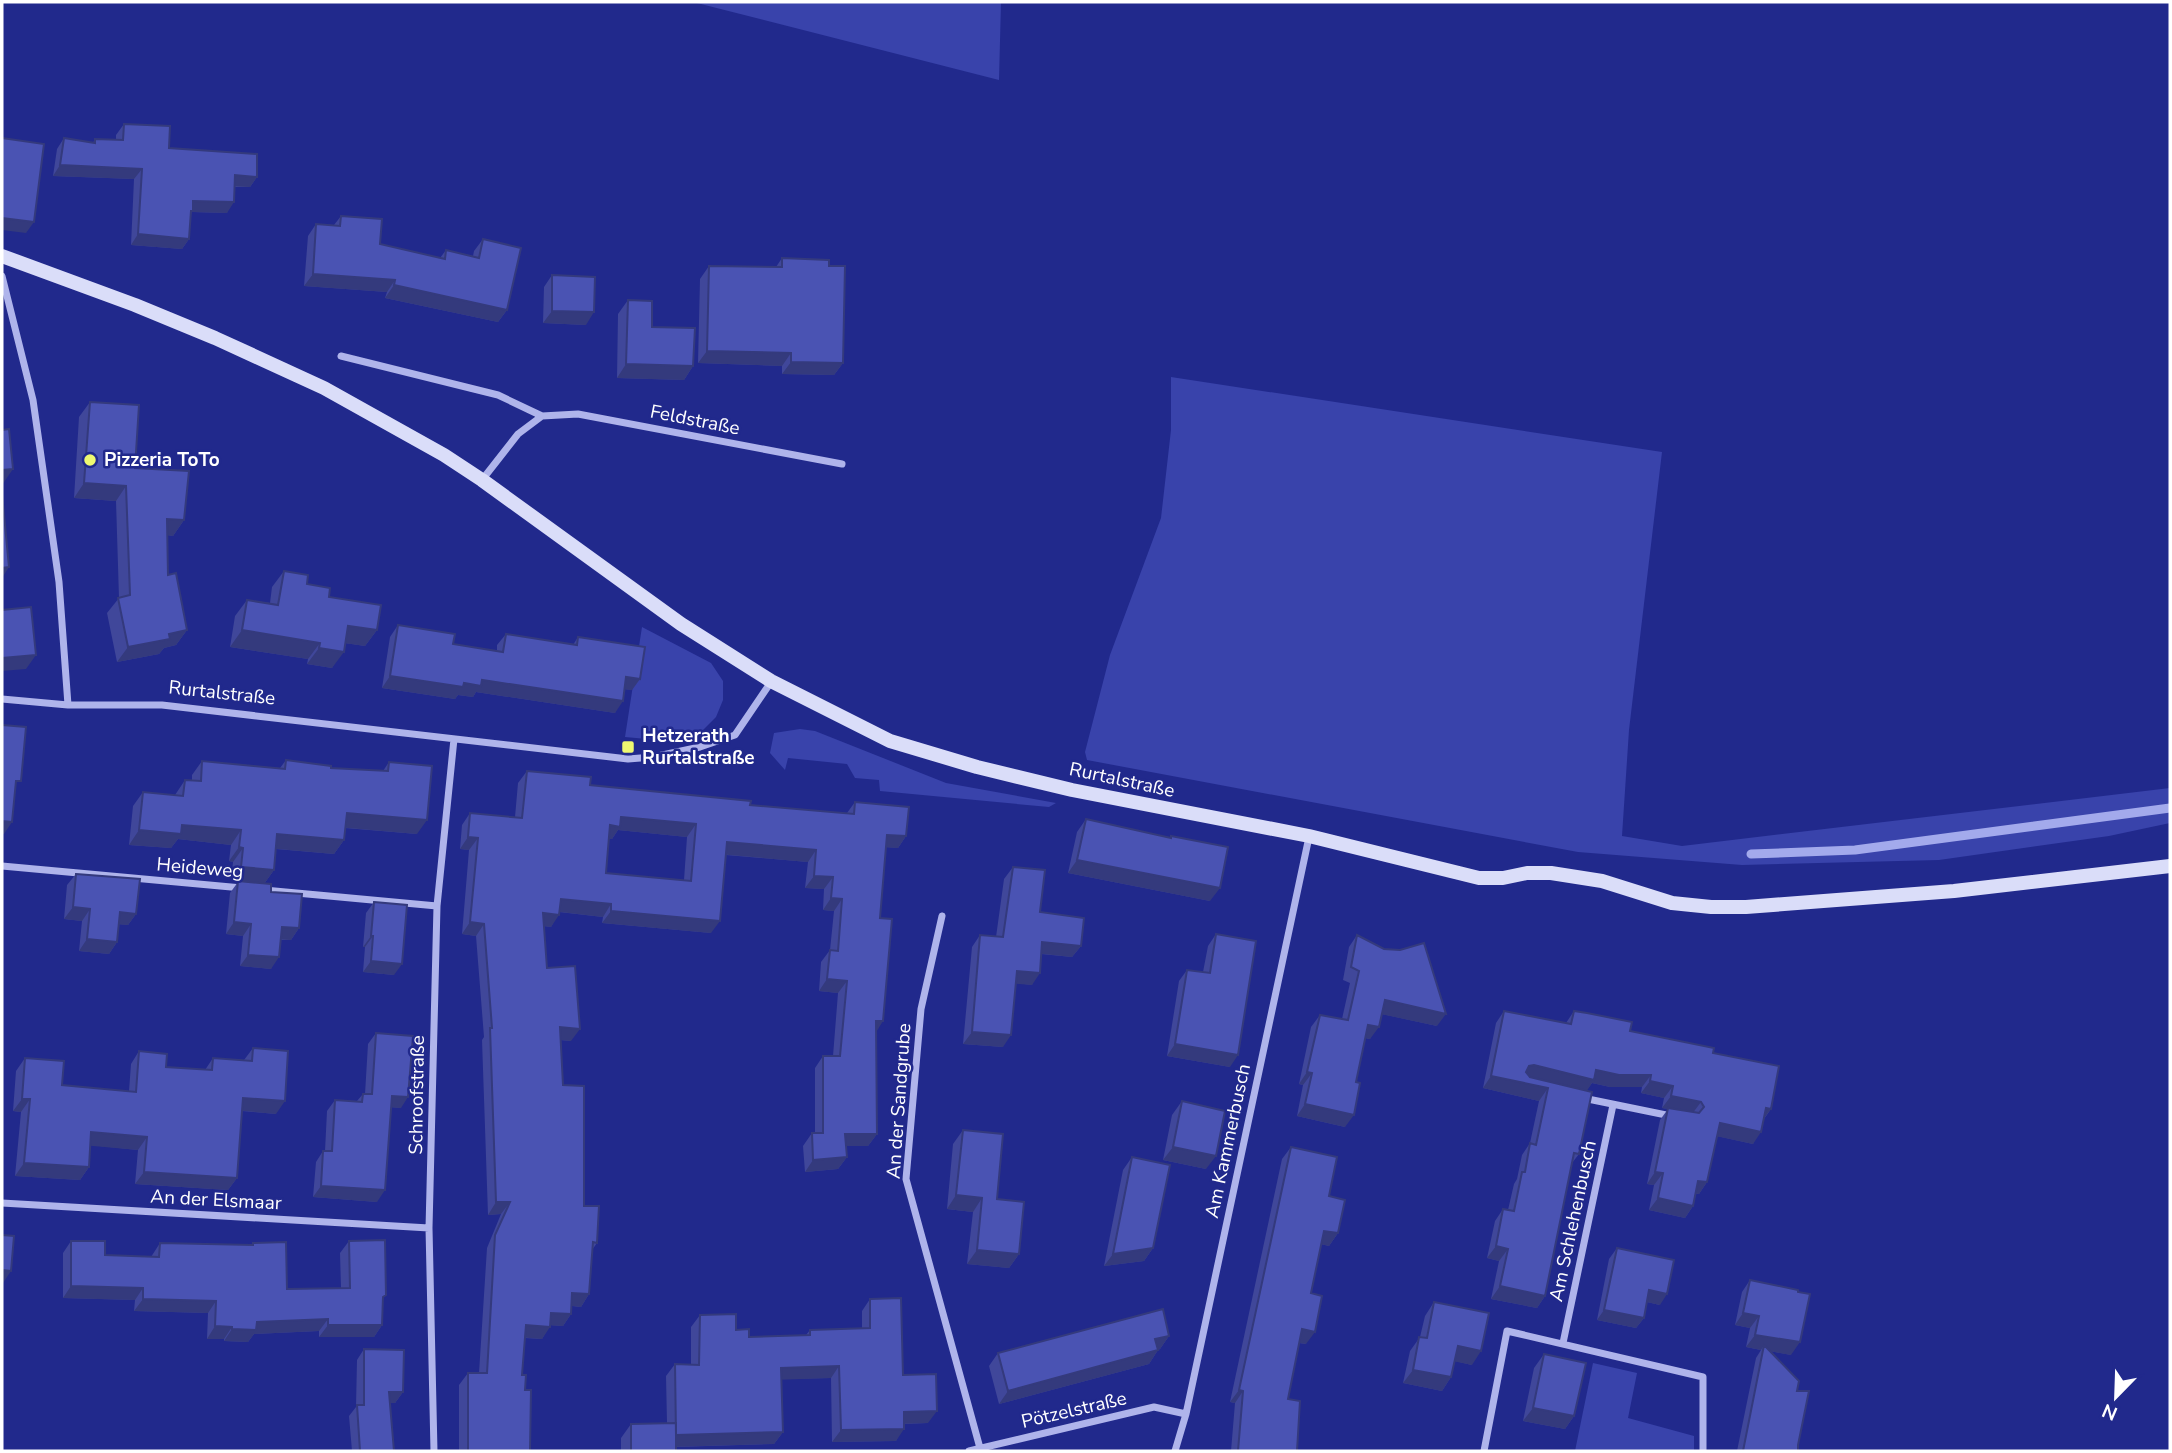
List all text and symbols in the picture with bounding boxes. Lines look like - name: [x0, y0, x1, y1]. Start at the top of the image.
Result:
- street label: Feldstraße: [648, 399, 742, 441]
- place label: Pizzeria ToTo: [104, 447, 220, 473]
- marker: Pizzeria ToTo: [82, 452, 98, 468]
- street label: Rurtalstraße: [167, 674, 277, 712]
- place label: Hetzerath Rurtalstraße: [642, 723, 755, 771]
- marker: Hetzerath Rurtalstraße: [620, 739, 636, 755]
- street label: Rurtalstraße: [1067, 756, 1177, 804]
- street label: Heideweg: [155, 851, 245, 885]
- street label: An der Sandgrube: [881, 1022, 917, 1180]
- street label: Schroofstraße: [403, 1035, 431, 1155]
- street label: Am Kammerbusch: [1199, 1062, 1257, 1220]
- street label: Am Schlehenbusch: [1543, 1138, 1603, 1304]
- street label: An der Elsmaar: [150, 1184, 282, 1216]
- north arrow: [2081, 1362, 2151, 1432]
- street label: Pötzelstraße: [1019, 1385, 1129, 1435]
- text: N: [2098, 1397, 2121, 1426]

